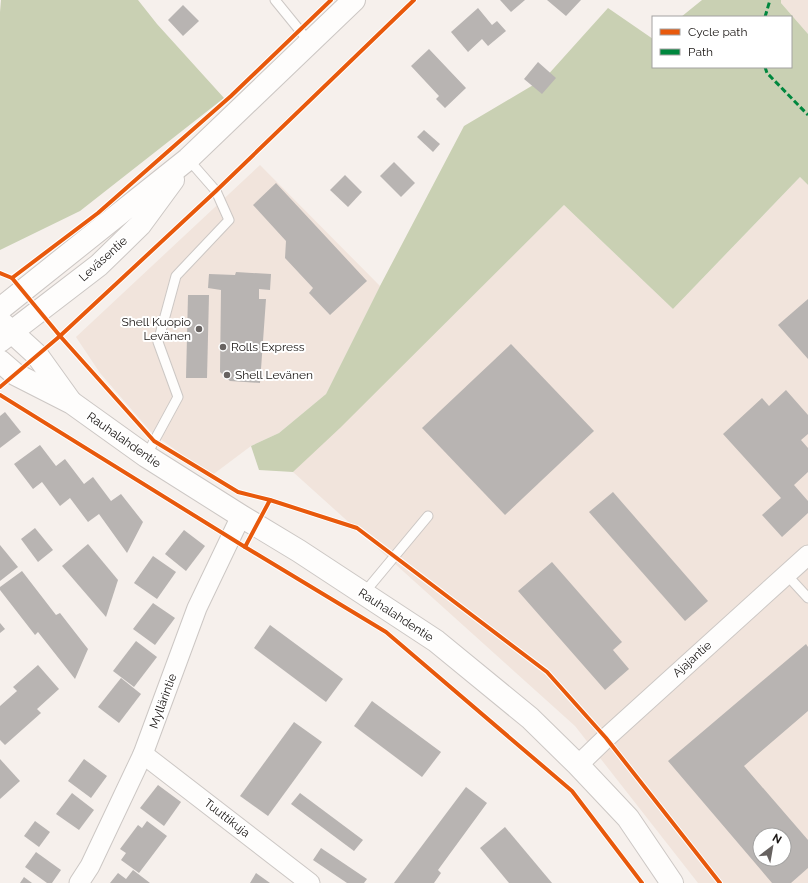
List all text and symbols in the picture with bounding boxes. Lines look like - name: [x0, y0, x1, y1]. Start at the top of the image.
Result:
- legend: [652, 16, 792, 68]
- text: Cycle path: [688, 25, 747, 39]
- text: Path: [688, 45, 713, 59]
- street label: Leväsentie: [76, 234, 130, 284]
- place label: Shell Kuopio Levänen: [122, 315, 191, 343]
- marker: Shell Kuopio Levänen: [194, 324, 204, 334]
- place label: Rolls Express: [231, 340, 305, 354]
- marker: Rolls Express: [218, 342, 228, 352]
- place label: Shell Levänen: [235, 368, 313, 382]
- marker: Shell Levänen: [222, 370, 232, 380]
- street label: Rauhalahdentie: [84, 409, 164, 471]
- street label: Rauhalahdentie: [356, 585, 436, 645]
- street label: Ajajantie: [670, 638, 714, 680]
- street label: Myllärintie: [147, 672, 179, 730]
- street label: Tuuttikuja: [201, 796, 253, 840]
- north arrow: [752, 827, 792, 867]
- text: N: [770, 831, 784, 847]

